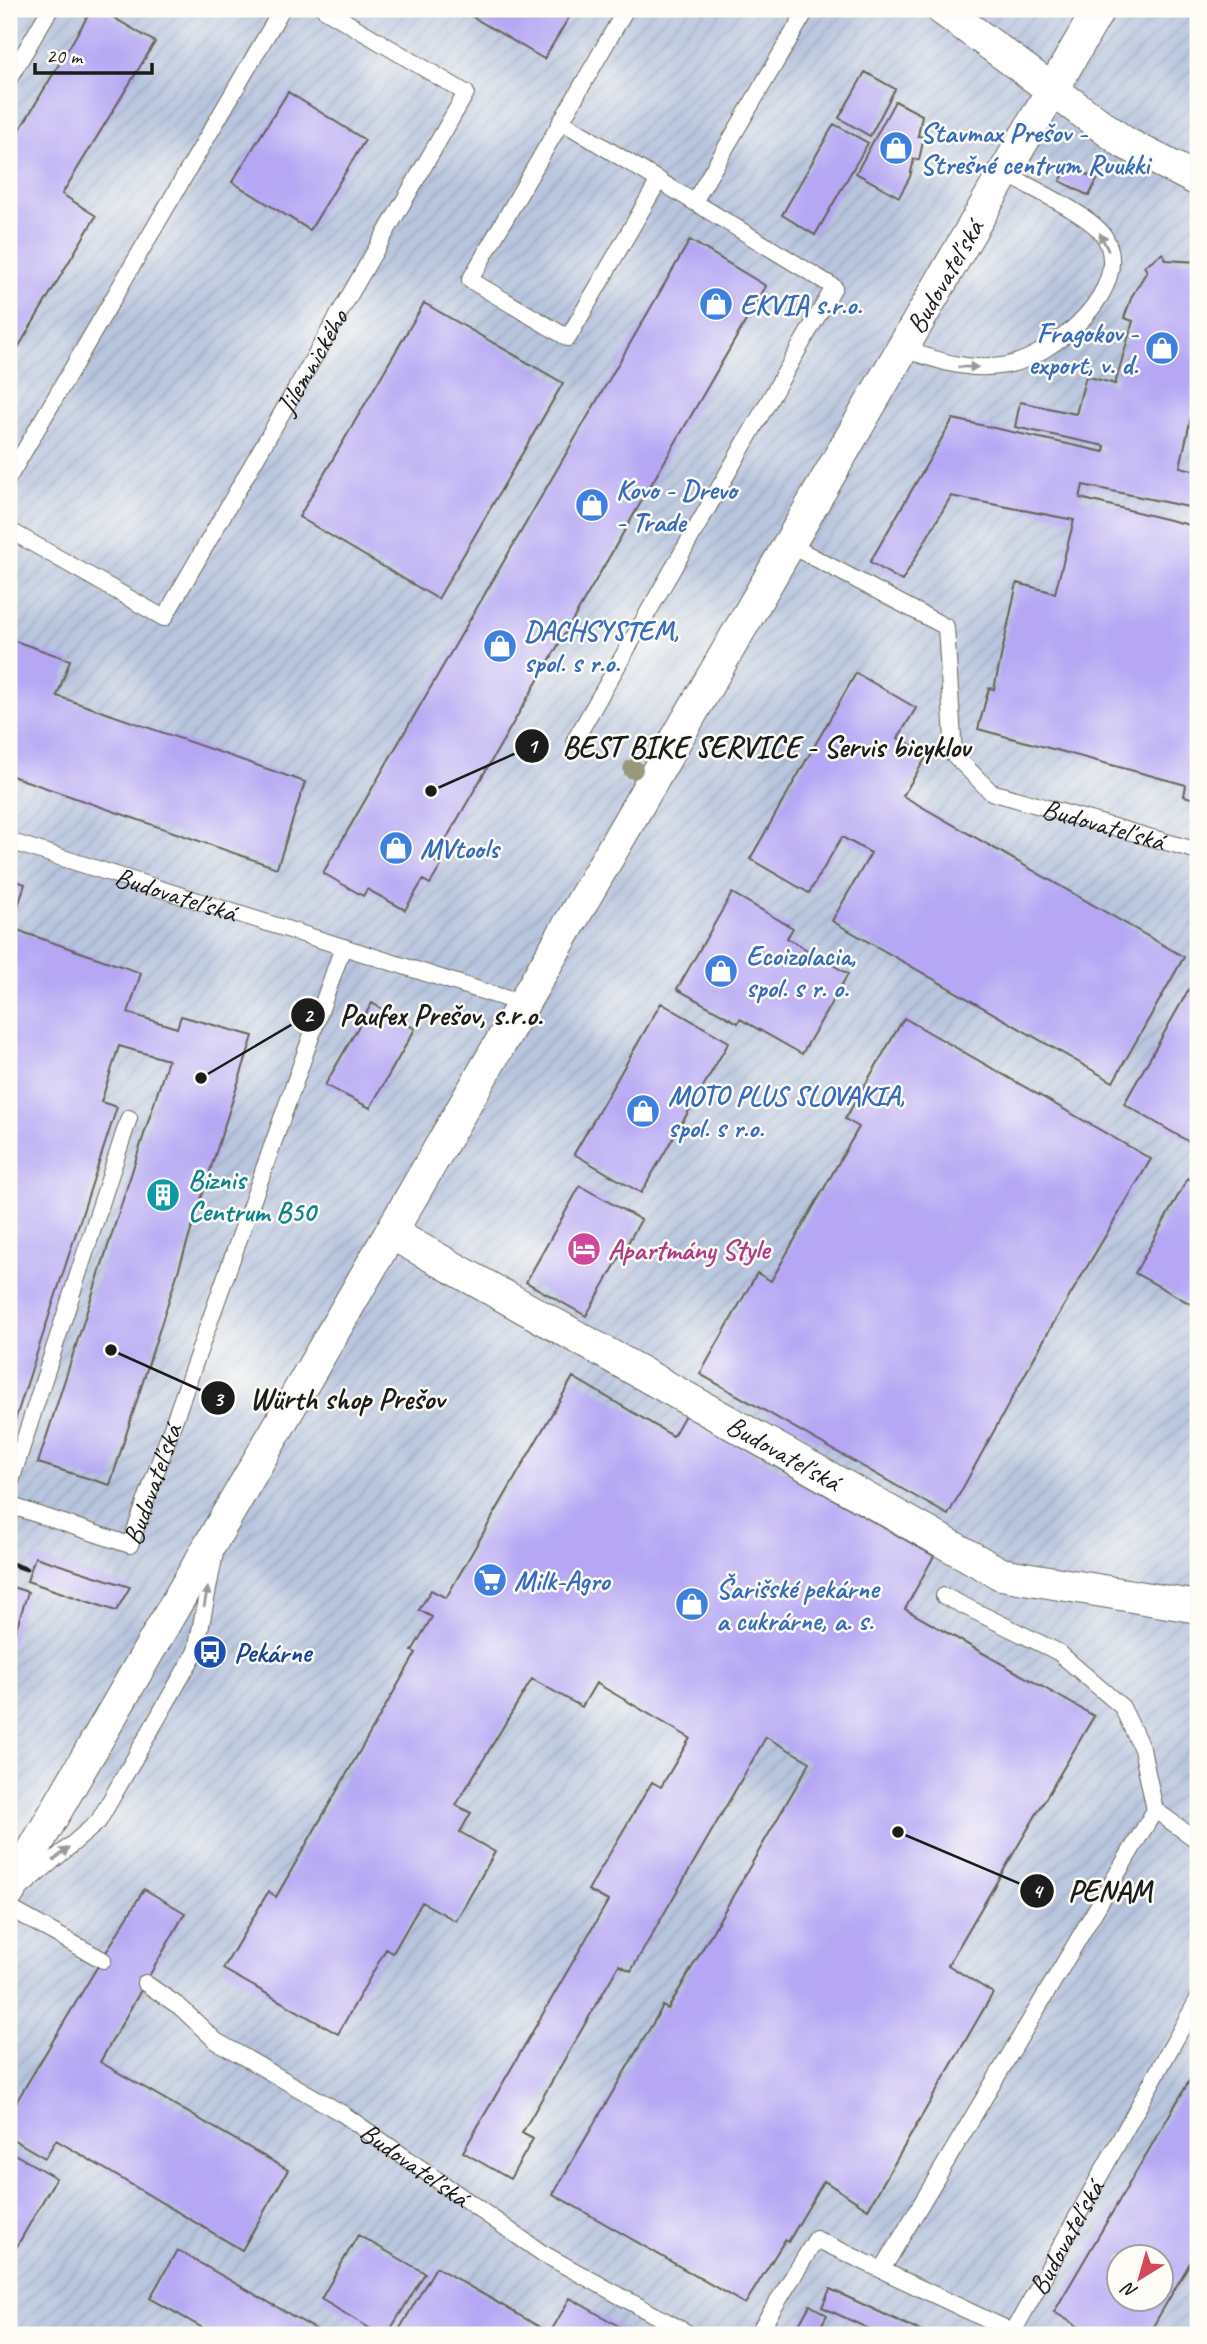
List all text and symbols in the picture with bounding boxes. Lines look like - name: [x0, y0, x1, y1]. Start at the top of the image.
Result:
- scale bar: [35, 32, 152, 76]
- text: 20 m: [46, 43, 84, 69]
- place label: Stavmax Prešov - Strešné centrum Ruukki: [920, 115, 1153, 182]
- shop icon: Stavmax Prešov - Strešné centrum Ruukki: [877, 129, 915, 167]
- street label: Budovateľská: [898, 211, 993, 340]
- one-way arrow: [1098, 232, 1110, 252]
- shop icon: EKVIA s.r.o.: [697, 285, 735, 323]
- place label: EKVIA s.r.o.: [740, 287, 862, 322]
- street label: Jilemnického: [267, 301, 357, 422]
- place label: Fragokov - export, v. d.: [1028, 315, 1140, 382]
- shop icon: Fragokov - export, v. d.: [1143, 329, 1181, 367]
- one-way arrow: [957, 361, 979, 373]
- place label: Kovo - Drevo - Trade: [616, 472, 740, 539]
- shop icon: Kovo - Drevo - Trade: [573, 486, 611, 524]
- place label: DACHSYSTEM, spol. s r.o.: [524, 613, 679, 680]
- shop icon: DACHSYSTEM, spol. s r.o.: [481, 627, 519, 665]
- callout: BEST BIKE SERVICE - Servis bicyklov: [514, 721, 983, 772]
- text: BEST BIKE SERVICE - Servis bicyklov: [562, 728, 973, 766]
- text: 1: [527, 733, 539, 759]
- street label: Budovateľská: [1038, 791, 1171, 859]
- shop icon: MVtools: [377, 829, 415, 867]
- place label: MVtools: [420, 831, 502, 866]
- street label: Budovateľská: [111, 859, 243, 931]
- place label: Ecoizolacia, spol. s r. o.: [746, 938, 856, 1005]
- shop icon: Ecoizolacia, spol. s r. o.: [702, 952, 740, 990]
- callout: Paufex Prešov, s.r.o.: [291, 989, 557, 1040]
- text: Paufex Prešov, s.r.o.: [339, 996, 544, 1034]
- text: 2: [303, 1002, 315, 1028]
- place label: MOTO PLUS SLOVAKIA, spol. s r.o.: [668, 1078, 905, 1145]
- shop icon: MOTO PLUS SLOVAKIA, spol. s r.o.: [624, 1092, 662, 1130]
- place label: Biznis Centrum B50: [188, 1162, 319, 1229]
- building icon: Biznis Centrum B50: [144, 1176, 182, 1214]
- hotel icon: Apartmány Style: [565, 1230, 603, 1268]
- place label: Apartmány Style: [608, 1232, 772, 1268]
- callout: Würth shop Prešov: [201, 1373, 458, 1424]
- text: Würth shop Prešov: [250, 1380, 447, 1418]
- text: 3: [213, 1386, 225, 1412]
- street label: Budovateľská: [720, 1407, 849, 1500]
- street label: Budovateľská: [115, 1417, 191, 1549]
- supermarket icon: Milk-Agro: [471, 1561, 509, 1599]
- place label: Milk-Agro: [514, 1563, 611, 1598]
- place label: Šarišské pekárne a cukrárne, a. s.: [716, 1571, 881, 1638]
- shop icon: Šarišské pekárne a cukrárne, a. s.: [673, 1585, 711, 1623]
- one-way arrow: [201, 1586, 212, 1608]
- bus stop icon: Pekárne: [191, 1633, 229, 1671]
- place label: Pekárne: [234, 1635, 314, 1670]
- one-way arrow: [52, 1847, 69, 1862]
- callout: PENAM: [1020, 1865, 1166, 1916]
- text: PENAM: [1068, 1872, 1154, 1910]
- text: 4: [1032, 1878, 1044, 1904]
- street label: Budovateľská: [353, 2114, 478, 2216]
- street label: Budovateľská: [1020, 2172, 1113, 2301]
- north arrow: [1106, 2242, 1176, 2312]
- text: N: [1116, 2276, 1142, 2304]

